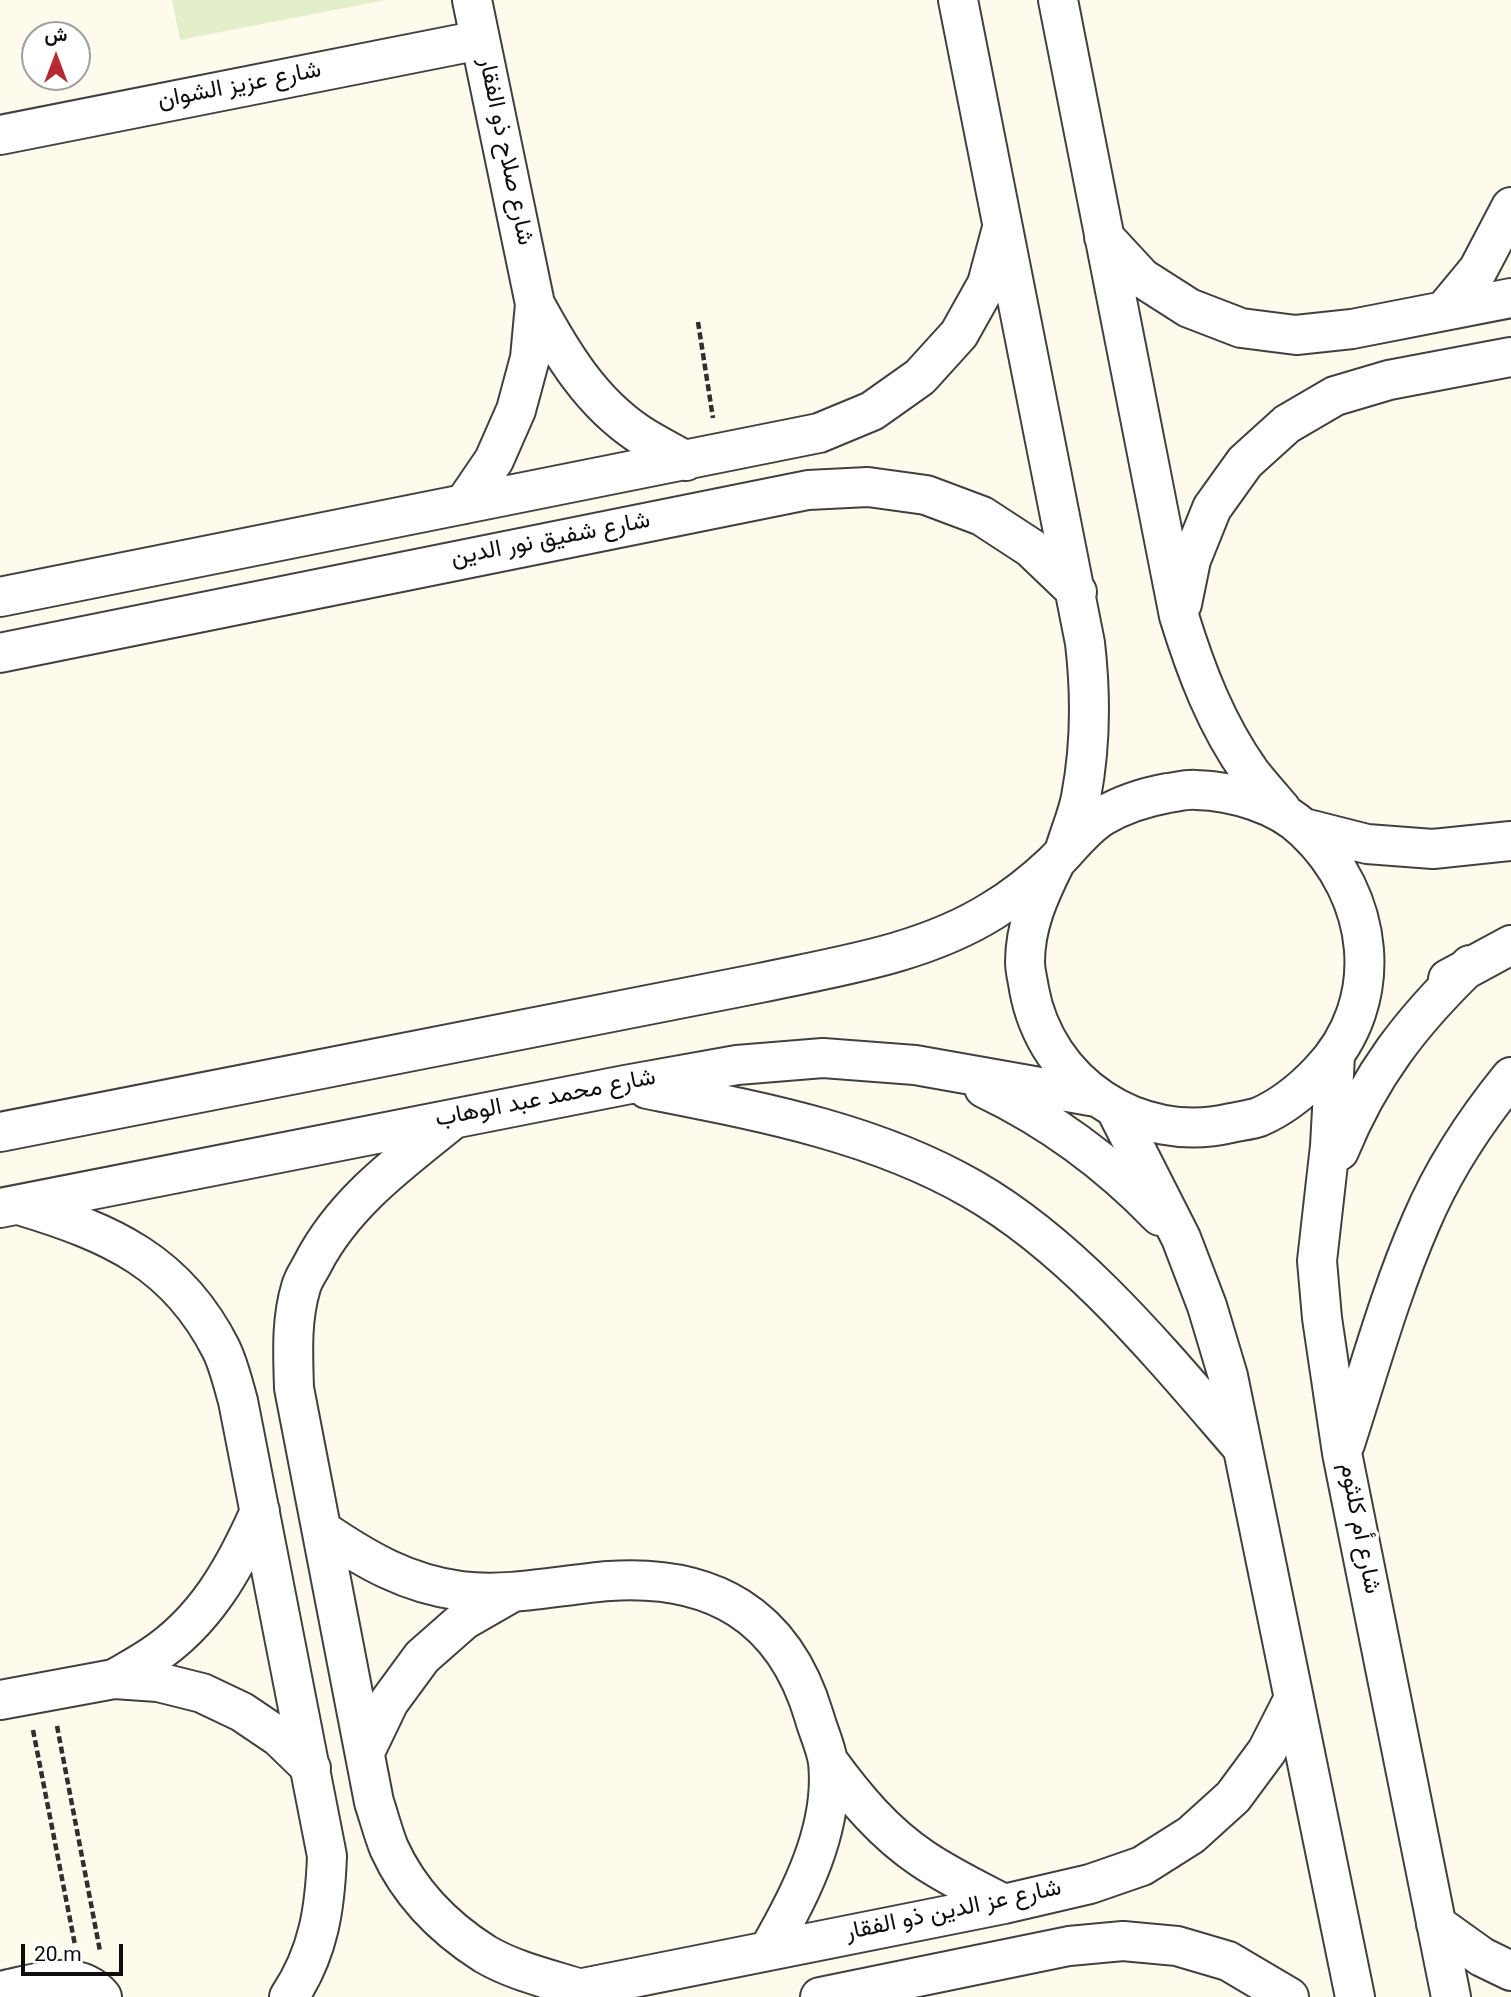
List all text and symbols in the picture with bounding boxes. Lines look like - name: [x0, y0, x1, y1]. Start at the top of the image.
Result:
- north arrow: [21, 21, 91, 91]
- text: ش: [45, 22, 67, 51]
- street label: شارع صلاح ذو الفقار: [469, 55, 537, 249]
- street label: شارع عزيز الشوان: [156, 58, 324, 118]
- street label: شارع شفيق نور الدين: [449, 509, 653, 575]
- street label: شارع محمد عبد الوهاب: [433, 1065, 659, 1137]
- street label: شارع أم كلثوم: [1330, 1461, 1384, 1597]
- street label: شارع عز الدين ذو الفقار: [844, 1876, 1064, 1950]
- scale bar: [24, 1930, 126, 1974]
- text: 20 m: [34, 1939, 82, 1972]

